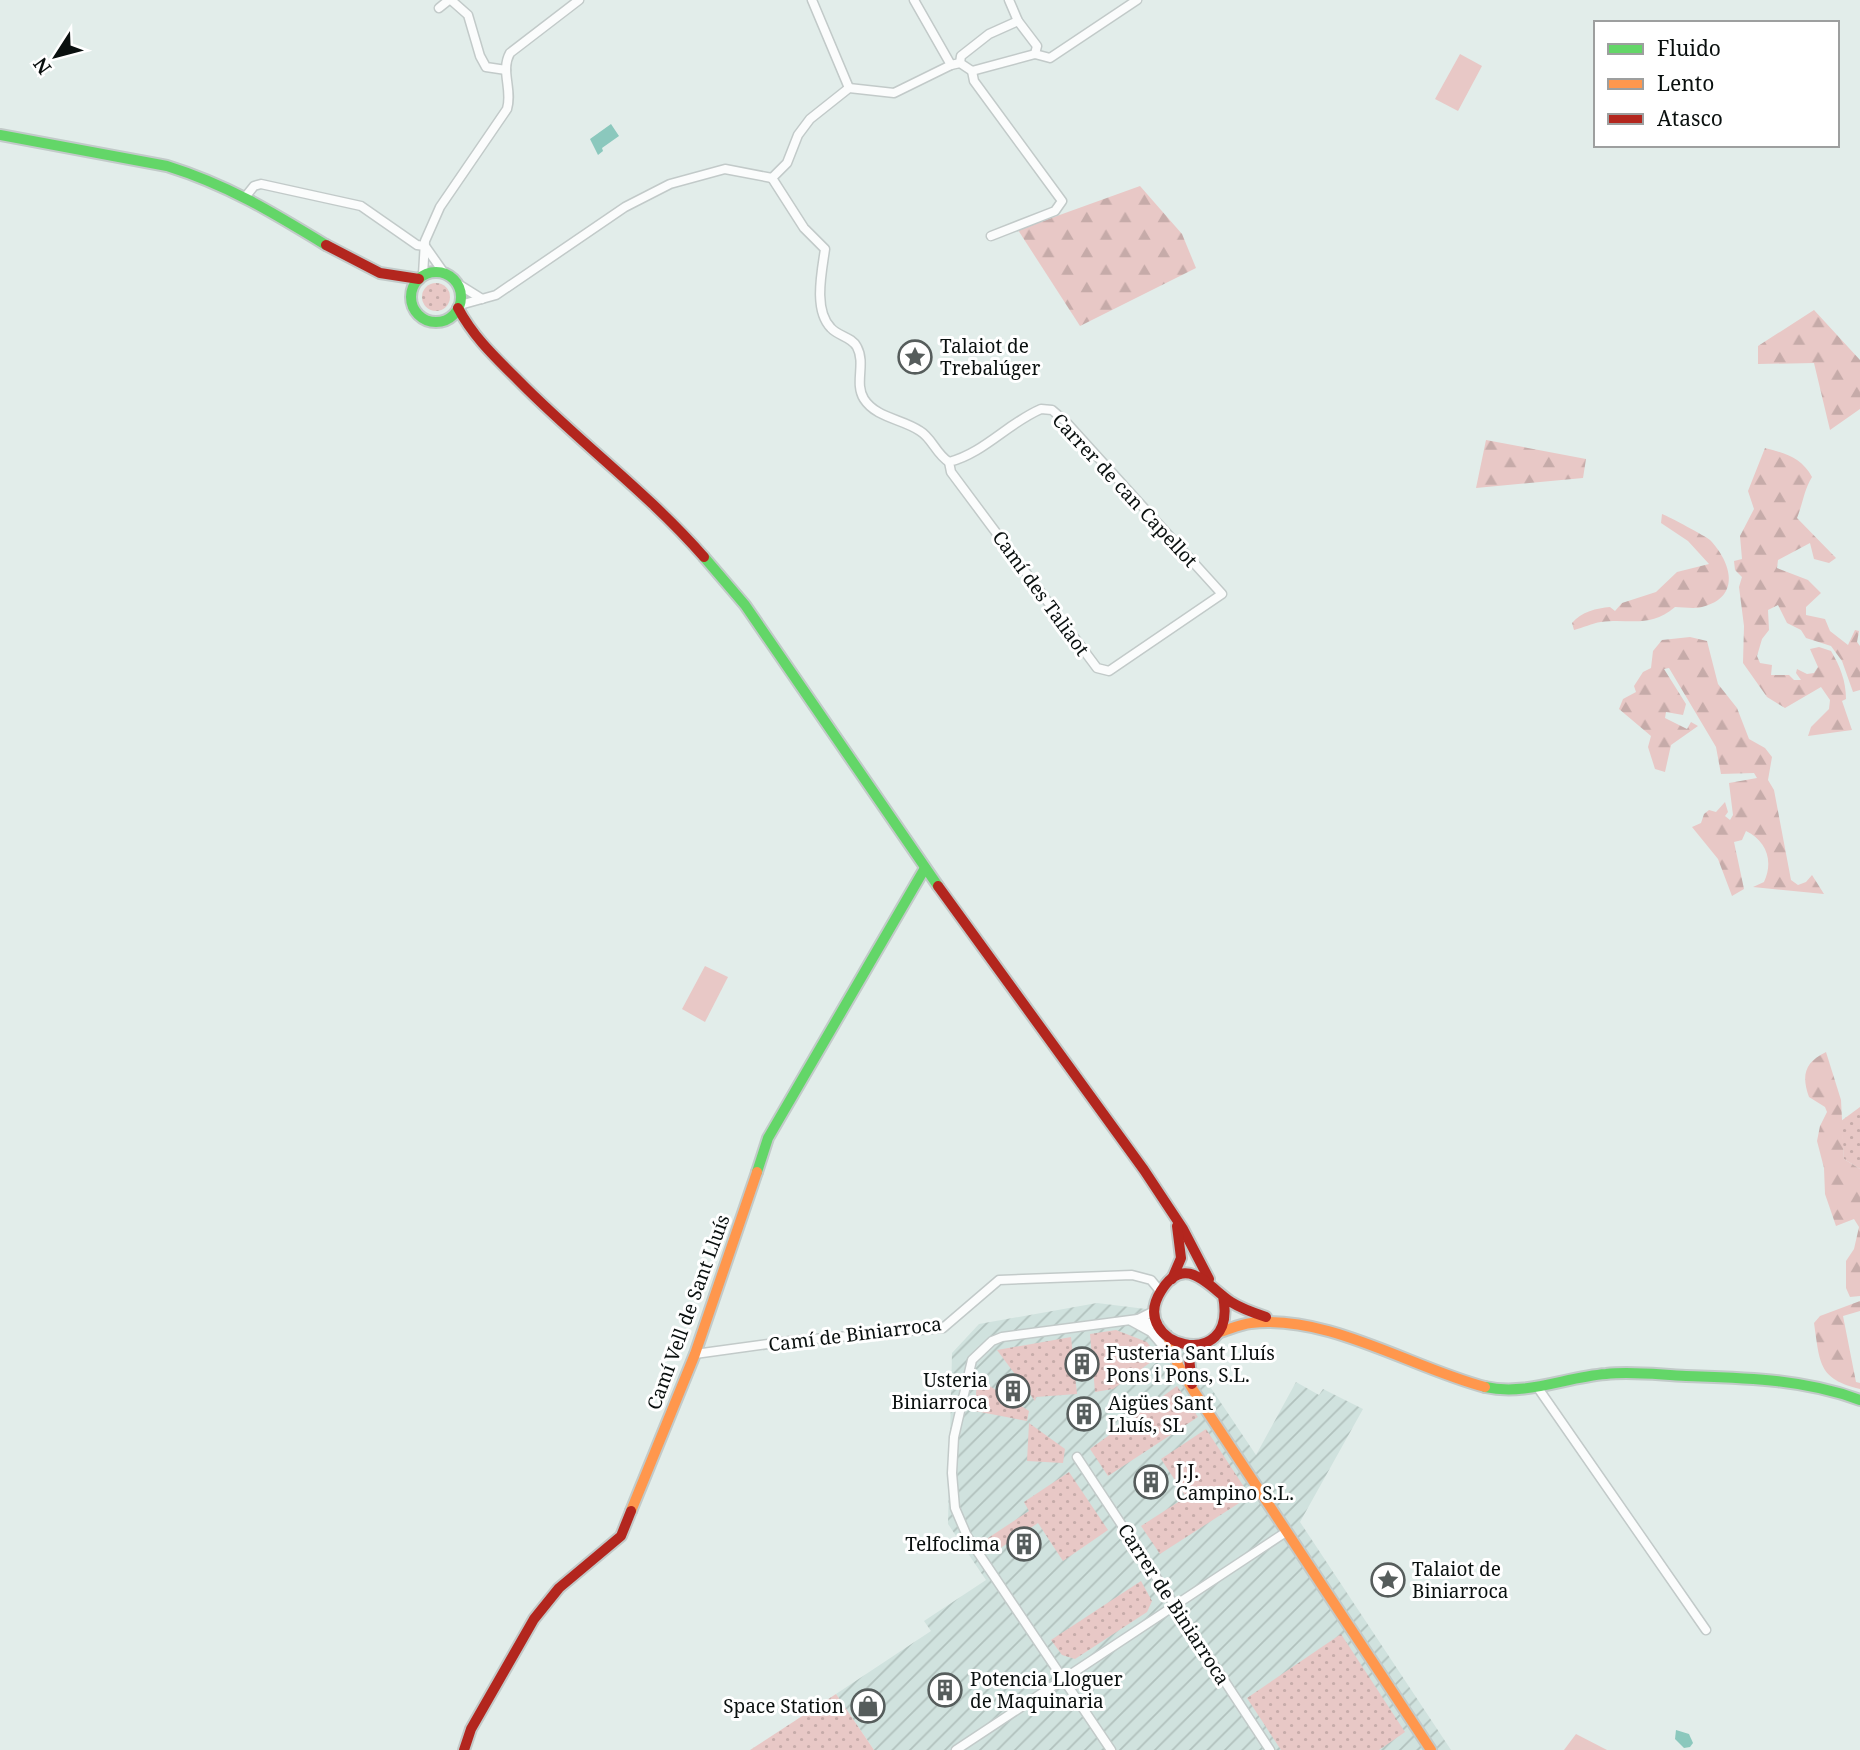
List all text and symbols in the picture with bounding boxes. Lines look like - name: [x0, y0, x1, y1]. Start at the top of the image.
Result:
- north arrow: [21, 21, 91, 91]
- legend: [1594, 21, 1839, 147]
- text: Fluido: [1657, 34, 1721, 62]
- text: N: [27, 52, 57, 80]
- text: Lento: [1657, 69, 1714, 97]
- text: Atasco: [1657, 104, 1723, 132]
- place label: Talaiot de Trebalúger: [940, 333, 1040, 381]
- place icon: Talaiot de Trebalúger: [896, 338, 934, 376]
- street label: Carrer de can Capellot: [1047, 407, 1204, 573]
- street label: Camí des Taliaot: [987, 525, 1095, 661]
- street label: Camí Vell de Sant Lluís: [641, 1211, 735, 1413]
- street label: Camí de Biniarroca: [767, 1310, 943, 1358]
- place label: Fusteria Sant Lluís Pons i Pons, S.L.: [1106, 1340, 1275, 1388]
- building icon: Fusteria Sant Lluís Pons i Pons, S.L.: [1063, 1345, 1101, 1383]
- place label: Usteria Biniarroca: [892, 1367, 988, 1415]
- building icon: Usteria Biniarroca: [994, 1372, 1032, 1410]
- place label: Aigües Sant Lluís, SL: [1108, 1390, 1214, 1438]
- building icon: Aigües Sant Lluís, SL: [1065, 1395, 1103, 1433]
- place label: J.J. Campino S.L.: [1175, 1458, 1294, 1506]
- building icon: J.J. Campino S.L.: [1132, 1463, 1170, 1501]
- street label: Carrer de Biniarroca: [1112, 1518, 1236, 1690]
- building icon: Telfoclima: [1005, 1525, 1043, 1563]
- place label: Telfoclima: [905, 1531, 1000, 1557]
- place label: Talaiot de Biniarroca: [1412, 1556, 1508, 1604]
- place icon: Talaiot de Biniarroca: [1369, 1561, 1407, 1599]
- place label: Potencia Lloguer de Maquinaria: [970, 1666, 1123, 1714]
- building icon: Potencia Lloguer de Maquinaria: [926, 1671, 964, 1709]
- shop icon: Space Station: [849, 1687, 887, 1725]
- place label: Space Station: [723, 1693, 844, 1719]

